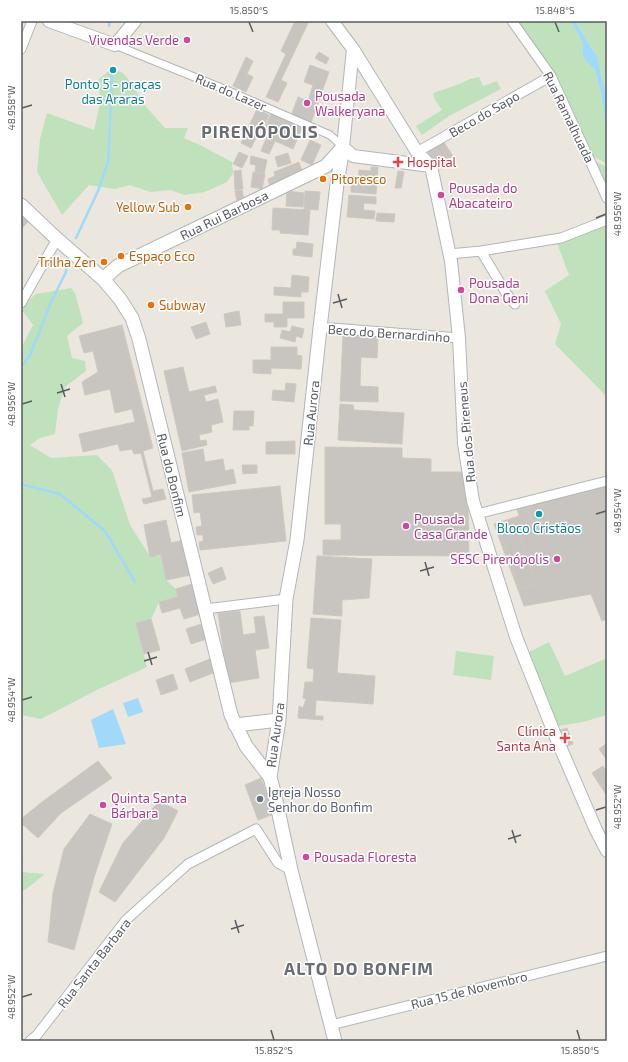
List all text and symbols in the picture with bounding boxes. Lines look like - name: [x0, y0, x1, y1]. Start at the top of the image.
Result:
- text: 15.850°S: [230, 4, 269, 16]
- text: 15.848°S: [535, 4, 575, 16]
- place label: Vivendas Verde: [89, 32, 179, 48]
- marker: Vivendas Verde: [182, 35, 192, 45]
- marker: Ponto 5 - praças das Araras: [108, 65, 118, 75]
- street label: Rua Ramalhuada: [540, 69, 598, 165]
- street label: Rua do Lazer: [193, 70, 269, 114]
- place label: Ponto 5 - praças das Araras: [65, 76, 161, 107]
- text: 48.958°W: [5, 85, 17, 130]
- street label: Beco do Sapo: [446, 87, 522, 141]
- place label: Pousada Walkeryana: [315, 88, 385, 119]
- marker: Pousada Walkeryana: [302, 98, 312, 108]
- district label: PIRENÓPOLIS: [201, 121, 319, 141]
- place label: Hospital: [407, 154, 457, 170]
- marker: Hospital: [392, 156, 404, 168]
- place label: Pitoresco: [331, 171, 387, 187]
- marker: Pitoresco: [318, 174, 328, 184]
- place label: Pousada do Abacateiro: [449, 180, 517, 211]
- street label: Rua Rui Barbosa: [177, 187, 271, 243]
- marker: Pousada do Abacateiro: [436, 190, 446, 200]
- text: 48.956°W: [611, 191, 623, 236]
- place label: Yellow Sub: [116, 199, 180, 215]
- marker: Yellow Sub: [183, 202, 193, 212]
- place label: Espaço Eco: [129, 248, 195, 265]
- marker: Espaço Eco: [116, 251, 126, 261]
- place label: Trilha Zen: [38, 254, 96, 270]
- marker: Trilha Zen: [99, 257, 109, 267]
- place label: Pousada Dona Geni: [469, 275, 529, 306]
- marker: Pousada Dona Geni: [456, 285, 466, 295]
- place label: Subway: [159, 297, 206, 313]
- marker: Subway: [146, 300, 156, 310]
- street label: Beco do Bernardinho: [327, 321, 451, 345]
- street label: Rua Aurora: [300, 380, 322, 446]
- text: 48.956°W: [5, 381, 17, 426]
- street label: Rua dos Pireneus: [454, 381, 478, 483]
- street label: Rua do Bonfim: [154, 432, 190, 518]
- text: 48.954°W: [611, 488, 623, 533]
- marker: Bloco Cristãos: [534, 509, 544, 519]
- place label: Pousada Casa Grande: [414, 511, 488, 542]
- place label: Bloco Cristãos: [497, 520, 581, 536]
- marker: Pousada Casa Grande: [401, 521, 411, 531]
- place label: SESC Pirenópolis: [450, 551, 549, 567]
- marker: SESC Pirenópolis: [552, 554, 562, 564]
- text: 48.954°W: [5, 677, 17, 722]
- street label: Rua Aurora: [263, 701, 287, 769]
- place label: Clínica Santa Ana: [497, 723, 556, 754]
- marker: Clínica Santa Ana: [559, 732, 571, 744]
- place label: Igreja Nosso Senhor do Bonfim: [268, 784, 373, 815]
- text: 48.952°W: [611, 784, 623, 829]
- place label: Quinta Santa Bárbara: [111, 790, 187, 821]
- marker: Igreja Nosso Senhor do Bonfim: [255, 794, 265, 804]
- marker: Quinta Santa Bárbara: [98, 800, 108, 810]
- place label: Pousada Floresta: [314, 849, 417, 865]
- marker: Pousada Floresta: [301, 852, 311, 862]
- street label: Rua Santa Barbara: [54, 915, 134, 1011]
- district label: ALTO DO BONFIM: [284, 958, 434, 978]
- street label: Rua 15 de Novembro: [409, 968, 529, 1012]
- text: 48.952°W: [5, 974, 17, 1019]
- text: 15.852°S: [255, 1044, 293, 1056]
- text: 15.850°S: [561, 1044, 600, 1056]

